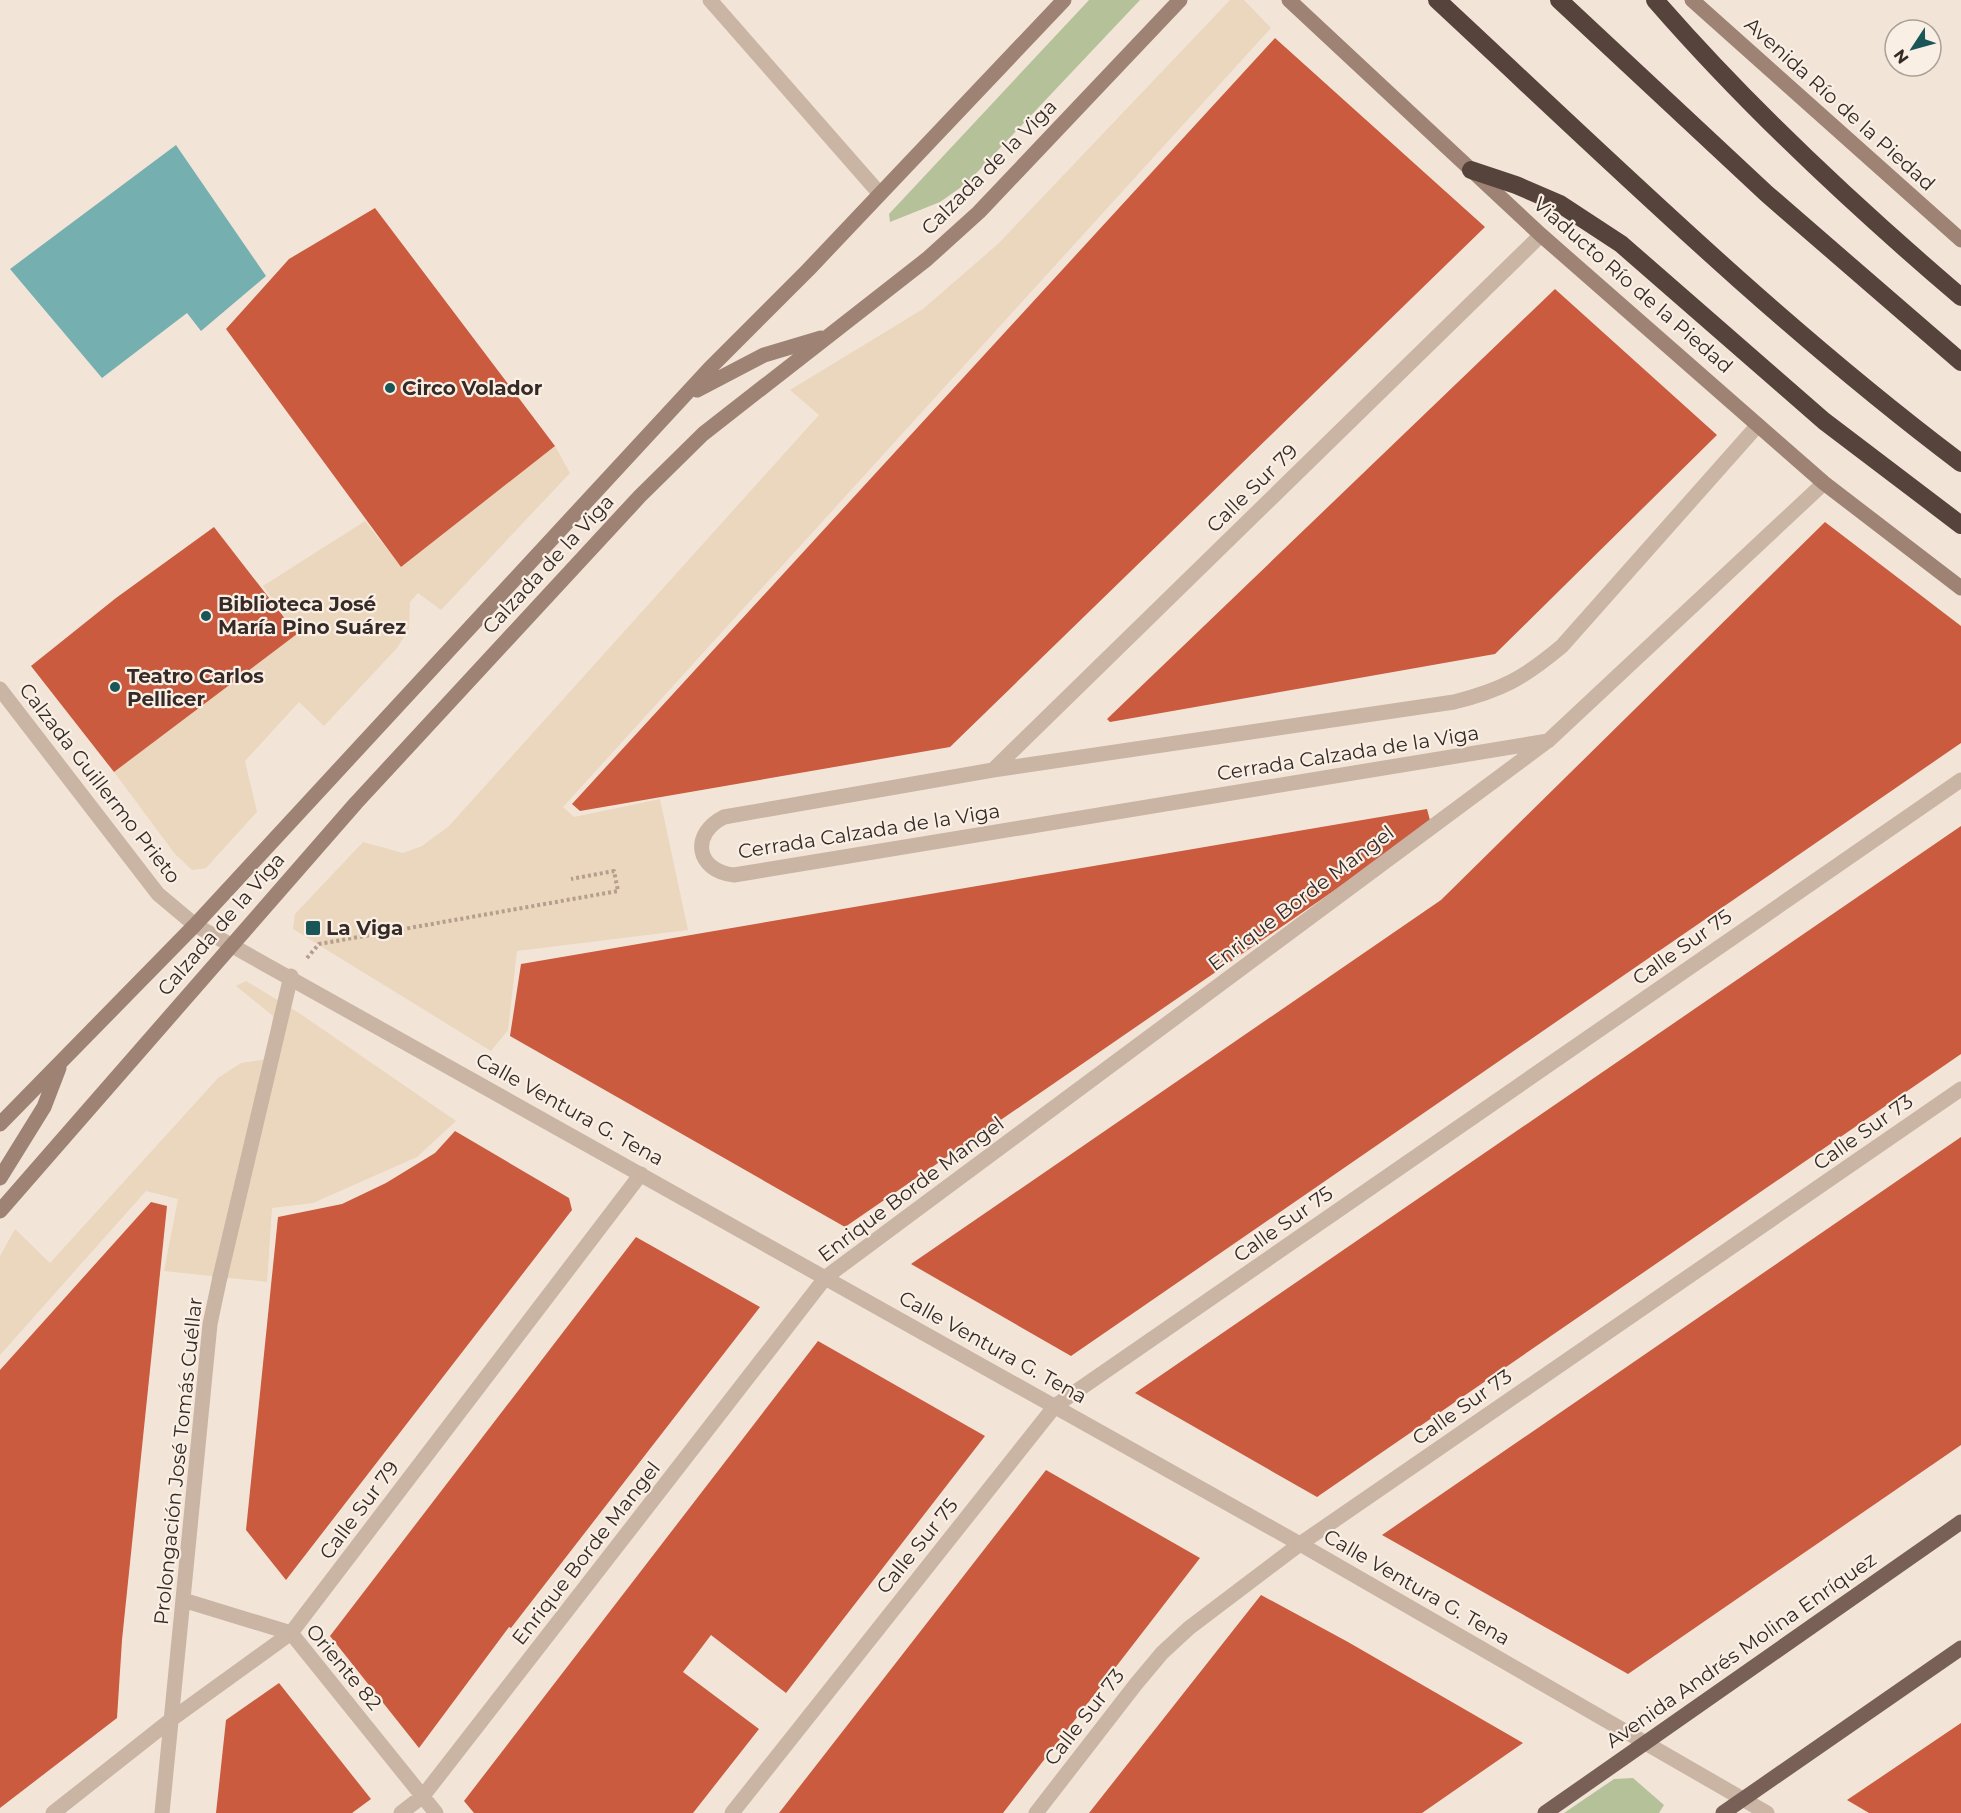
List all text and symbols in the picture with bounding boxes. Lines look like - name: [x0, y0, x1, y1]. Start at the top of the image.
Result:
- street label: Avenida Río de la Piedad: [1740, 12, 1940, 196]
- north arrow: [1883, 18, 1943, 78]
- text: N: [1890, 46, 1913, 67]
- street label: Calzada de la Viga: [916, 94, 1062, 240]
- street label: Viaducto Río de la Piedad: [1528, 192, 1738, 378]
- place label: Circo Volador: [402, 376, 543, 400]
- marker: Circo Volador: [383, 381, 397, 395]
- street label: Calle Sur 79: [1202, 439, 1302, 537]
- street label: Calzada de la Viga: [477, 489, 619, 639]
- place label: Biblioteca José María Pino Suárez: [218, 592, 406, 639]
- marker: Biblioteca José María Pino Suárez: [199, 609, 213, 623]
- place label: Teatro Carlos Pellicer: [127, 664, 264, 711]
- street label: Calzada Guillermo Prieto: [14, 678, 186, 888]
- marker: Teatro Carlos Pellicer: [108, 680, 122, 694]
- street label: Cerrada Calzada de la Viga: [1215, 720, 1481, 786]
- street label: Cerrada Calzada de la Viga: [736, 798, 1002, 864]
- street label: Enrique Borde Mangel: [1203, 820, 1399, 976]
- street label: Calzada de la Viga: [152, 848, 290, 1000]
- street label: Calle Sur 75: [1628, 904, 1736, 990]
- place label: La Viga: [326, 916, 403, 940]
- marker: La Viga: [304, 919, 322, 937]
- street label: Calle Ventura G. Tena: [472, 1047, 668, 1171]
- street label: Calle Sur 73: [1809, 1089, 1917, 1175]
- street label: Enrique Borde Mangel: [813, 1111, 1009, 1267]
- street label: Calle Sur 75: [1229, 1181, 1337, 1267]
- street label: Calle Ventura G. Tena: [895, 1285, 1091, 1409]
- street label: Prolongación José Tomás Cuéllar: [149, 1296, 207, 1626]
- street label: Calle Sur 73: [1408, 1364, 1516, 1450]
- street label: Calle Sur 79: [314, 1456, 404, 1564]
- street label: Enrique Borde Mangel: [507, 1456, 665, 1650]
- street label: Calle Sur 75: [871, 1494, 963, 1598]
- street label: Calle Ventura G. Tena: [1320, 1524, 1514, 1650]
- street label: Avenida Andrés Molina Enríquez: [1601, 1547, 1881, 1753]
- street label: Oriente 82: [301, 1619, 387, 1715]
- street label: Calle Sur 73: [1039, 1664, 1129, 1770]

